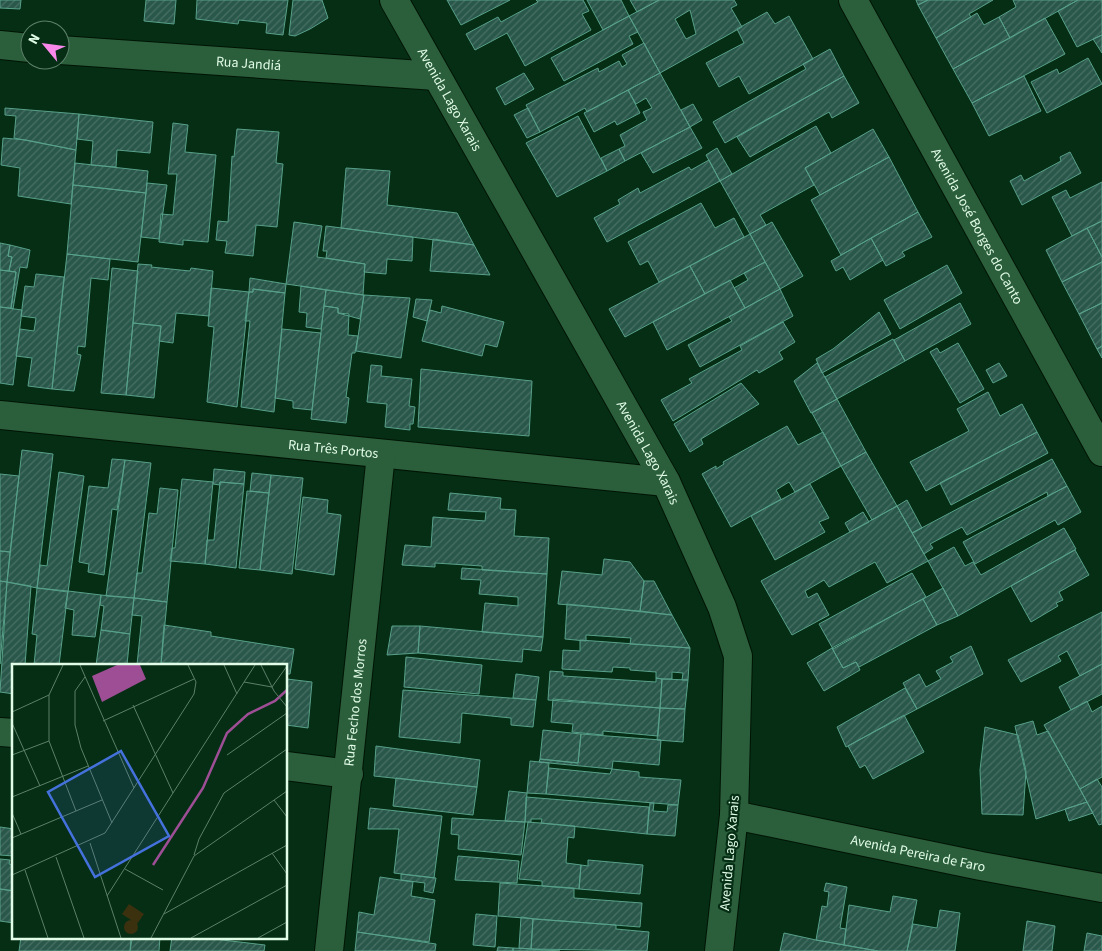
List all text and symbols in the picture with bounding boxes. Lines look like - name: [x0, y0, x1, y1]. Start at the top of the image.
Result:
- north arrow: [20, 20, 70, 70]
- text: N: [24, 30, 46, 48]
- street label: Avenida Lago Xarais: [412, 44, 486, 155]
- street label: Rua Jandiá: [215, 52, 282, 76]
- street label: Avenida José Borges do Canto: [925, 145, 1028, 308]
- street label: Avenida Lago Xarais: [611, 397, 684, 508]
- street label: Rua Três Portos: [287, 435, 379, 464]
- street label: Rua Fecho dos Morros: [339, 637, 373, 767]
- inset map: [12, 664, 288, 938]
- street label: Avenida Lago Xarais: [715, 794, 745, 912]
- street label: Avenida Pereira de Faro: [849, 830, 987, 878]

